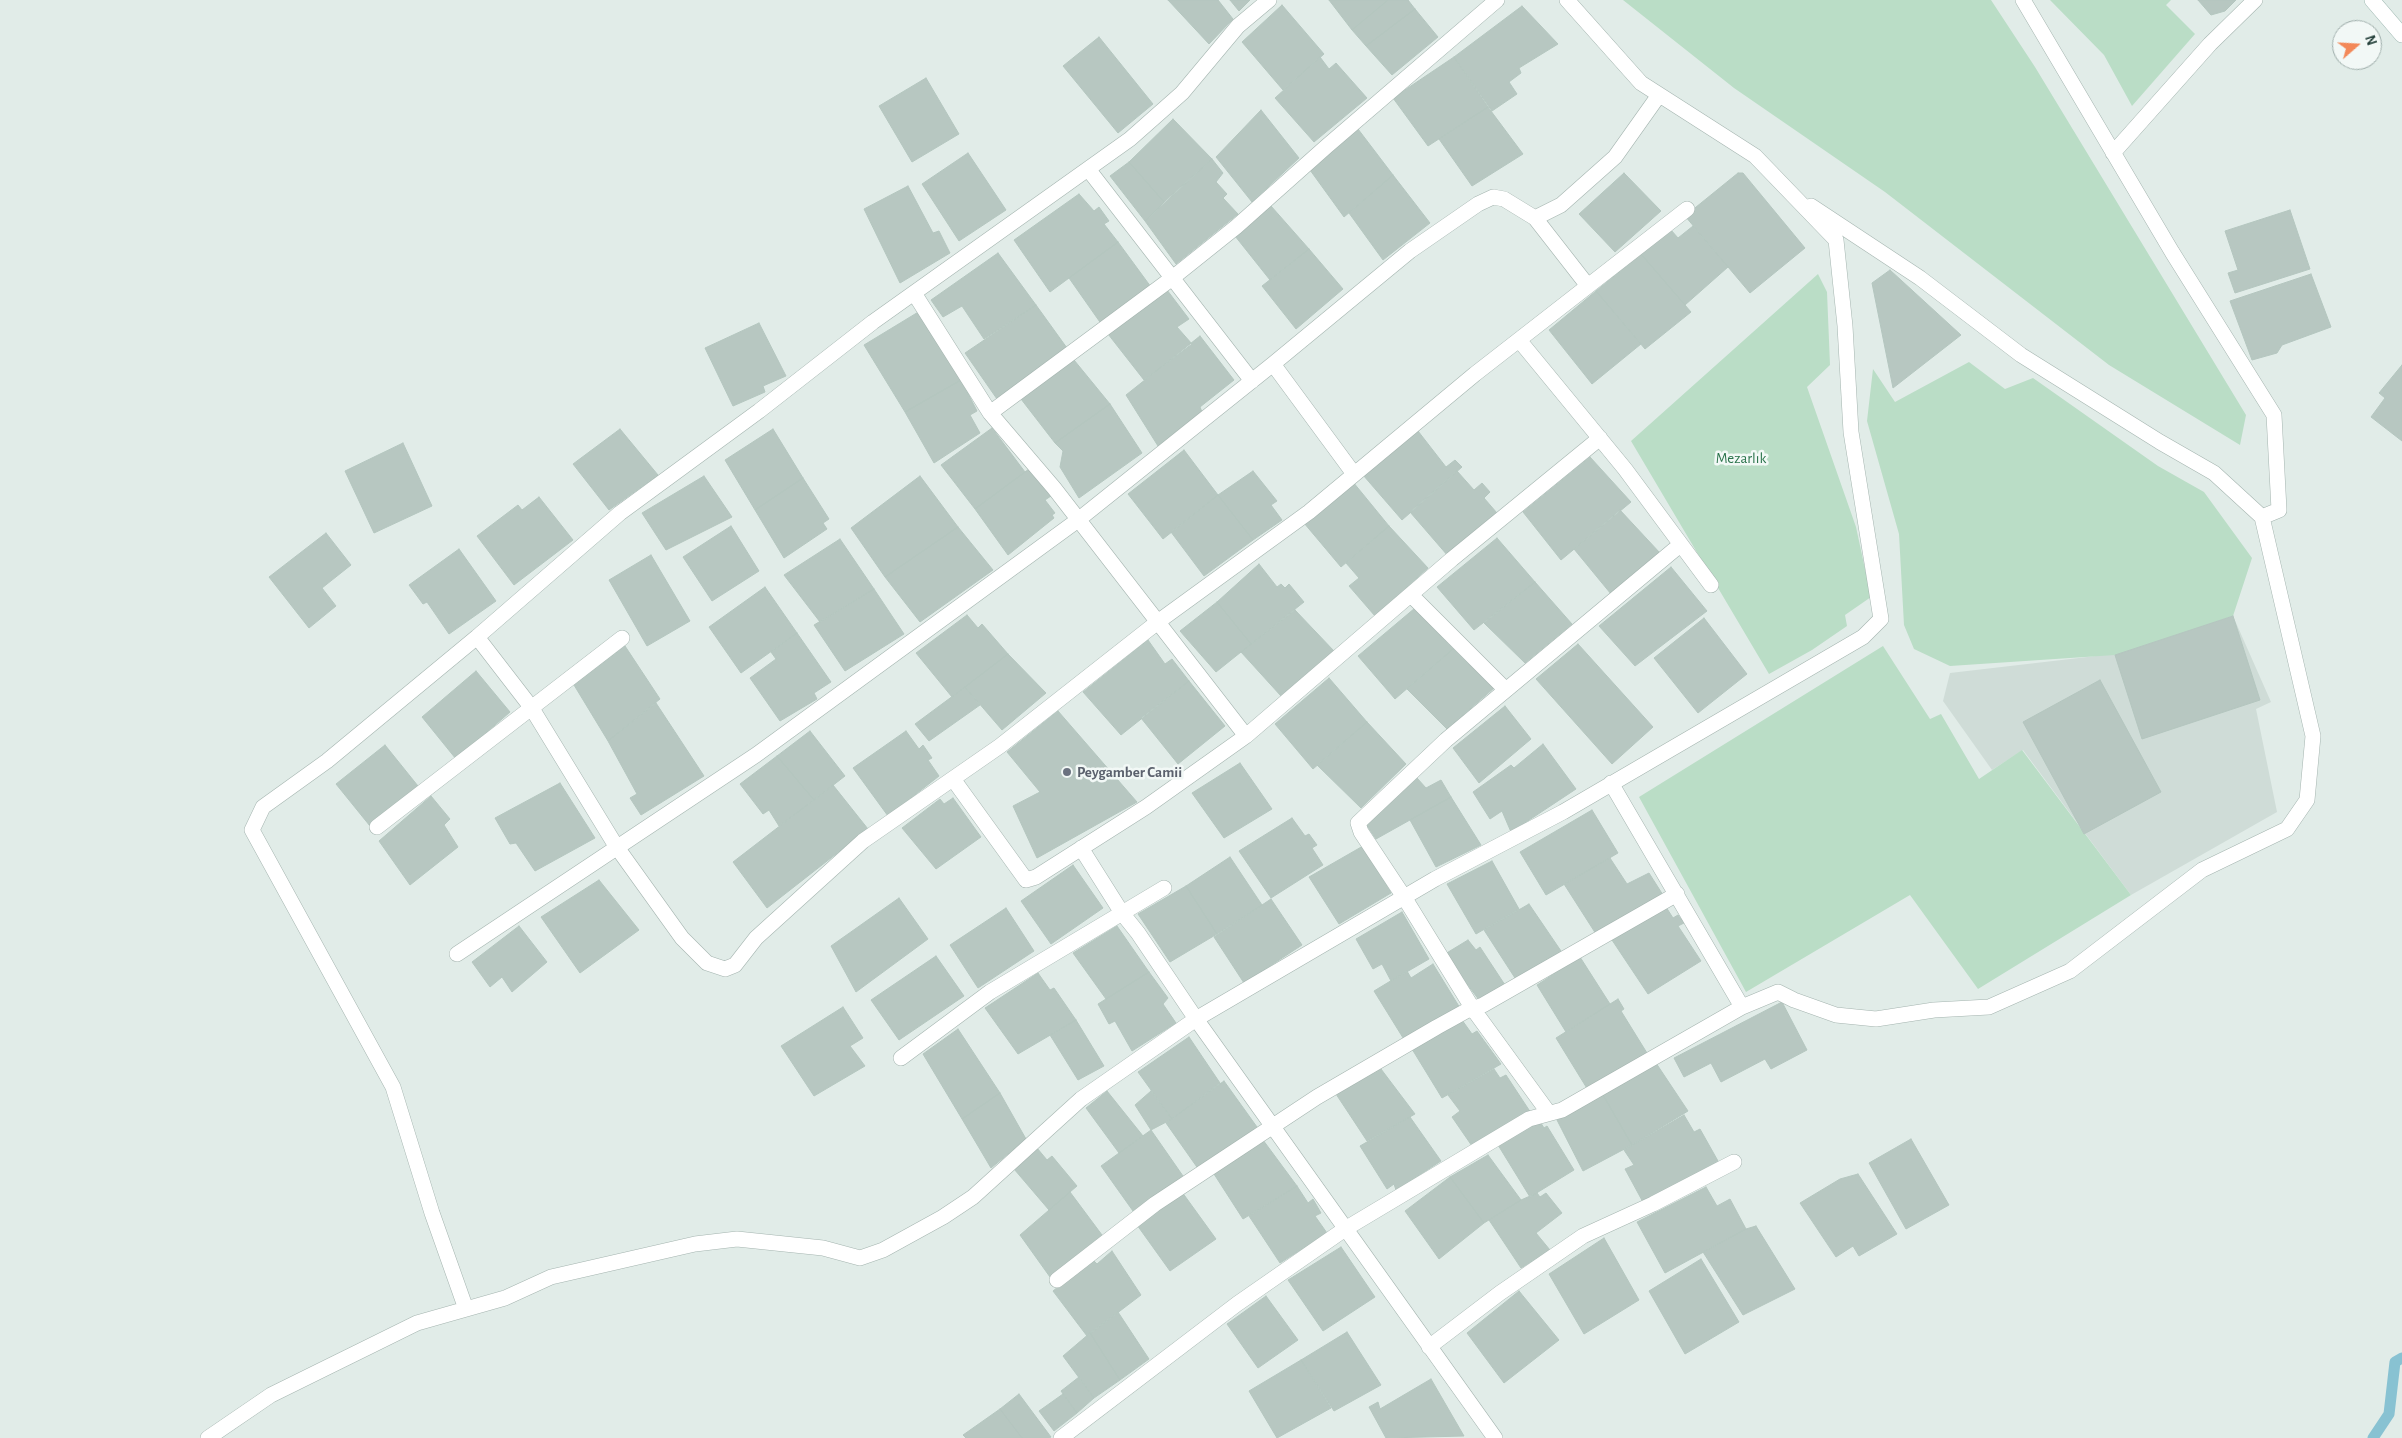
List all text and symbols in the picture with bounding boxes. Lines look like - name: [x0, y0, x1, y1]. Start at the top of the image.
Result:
- north arrow: [2332, 20, 2382, 70]
- text: N: [2362, 34, 2378, 47]
- park label: Mezarlık: [1716, 449, 1766, 467]
- place label: Peygamber Camii: [1077, 763, 1182, 781]
- marker: Peygamber Camii: [1061, 766, 1073, 778]

